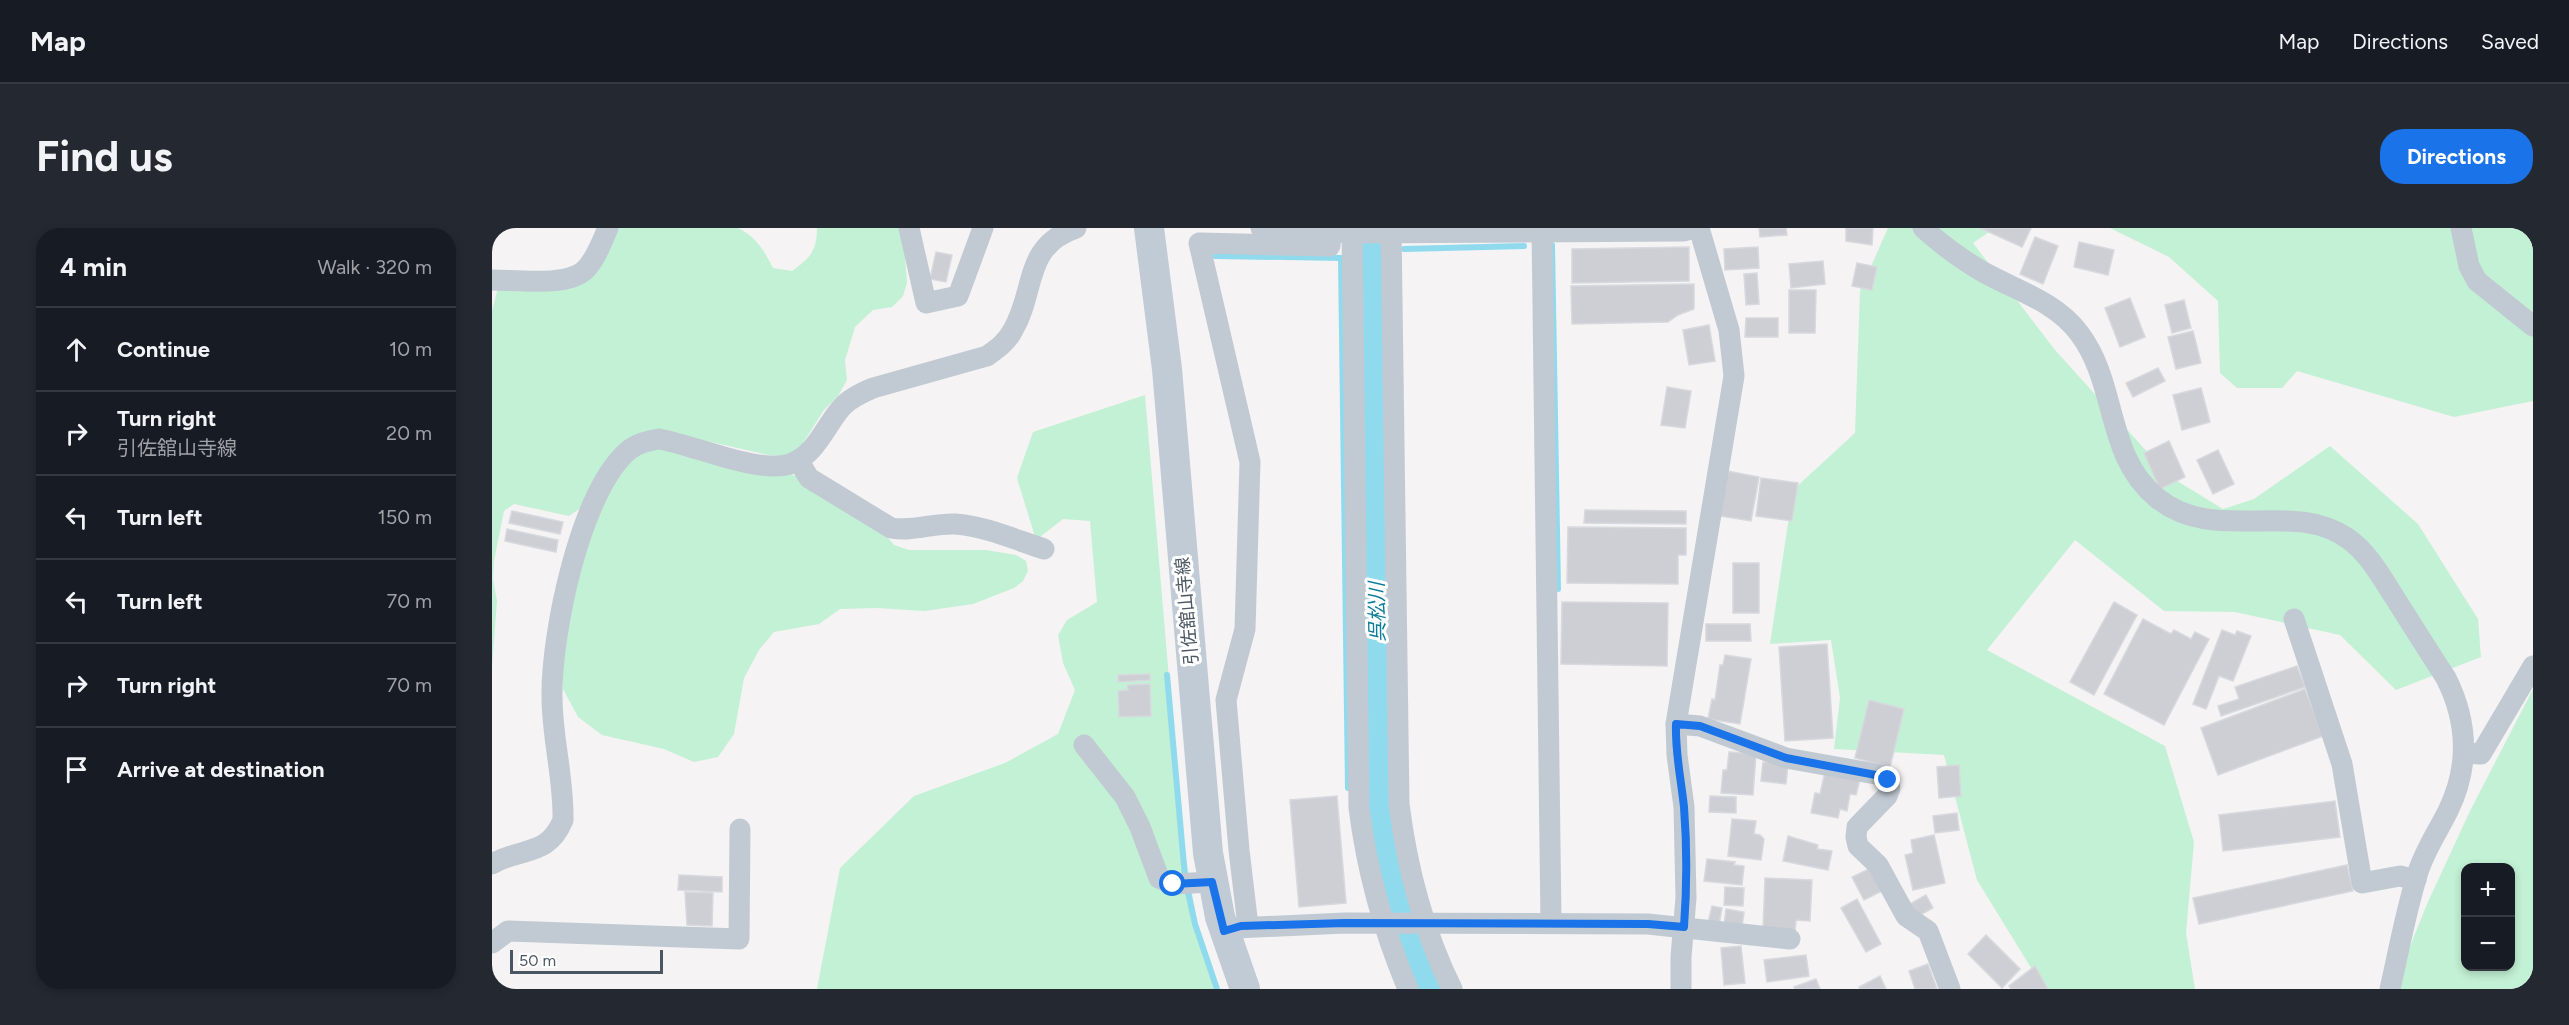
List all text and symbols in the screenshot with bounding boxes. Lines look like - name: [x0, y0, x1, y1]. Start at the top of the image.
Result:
- text: Map: [30, 24, 86, 58]
- text: Map: [2278, 29, 2319, 54]
- text: Directions: [2352, 29, 2448, 54]
- text: Saved: [2481, 29, 2539, 54]
- button: Directions: [2380, 129, 2533, 184]
- text: Find us: [36, 131, 173, 182]
- text: 4 min: [60, 251, 127, 283]
- text: Walk · 320 m: [318, 255, 432, 279]
- icon: ahead: [60, 333, 93, 366]
- text: Continue: [117, 336, 210, 363]
- text: 10 m: [389, 337, 432, 361]
- text: Turn right: [117, 405, 216, 432]
- icon: right: [60, 417, 93, 450]
- text: 20 m: [386, 421, 432, 445]
- text: 引佐舘山寺線: [117, 436, 237, 460]
- icon: left: [60, 501, 93, 534]
- text: Turn left: [117, 504, 203, 531]
- text: 150 m: [377, 505, 432, 529]
- street label: 引佐舘山寺線: [1171, 556, 1203, 666]
- water label: 呉松川: [1364, 580, 1390, 642]
- icon: left: [60, 585, 93, 618]
- text: Turn left: [117, 588, 203, 615]
- text: 70 m: [386, 589, 432, 613]
- icon: right: [60, 669, 93, 702]
- text: Turn right: [117, 672, 216, 699]
- text: 70 m: [386, 673, 432, 697]
- icon: arrive: [60, 753, 93, 786]
- text: Arrive at destination: [117, 756, 325, 783]
- route end: [1874, 766, 1900, 792]
- map controls: [2461, 863, 2515, 971]
- button: +: [2461, 863, 2515, 917]
- route start: [1159, 870, 1185, 896]
- button: −: [2461, 917, 2515, 971]
- scale bar: [510, 947, 663, 974]
- text: 50 m: [519, 951, 556, 970]

